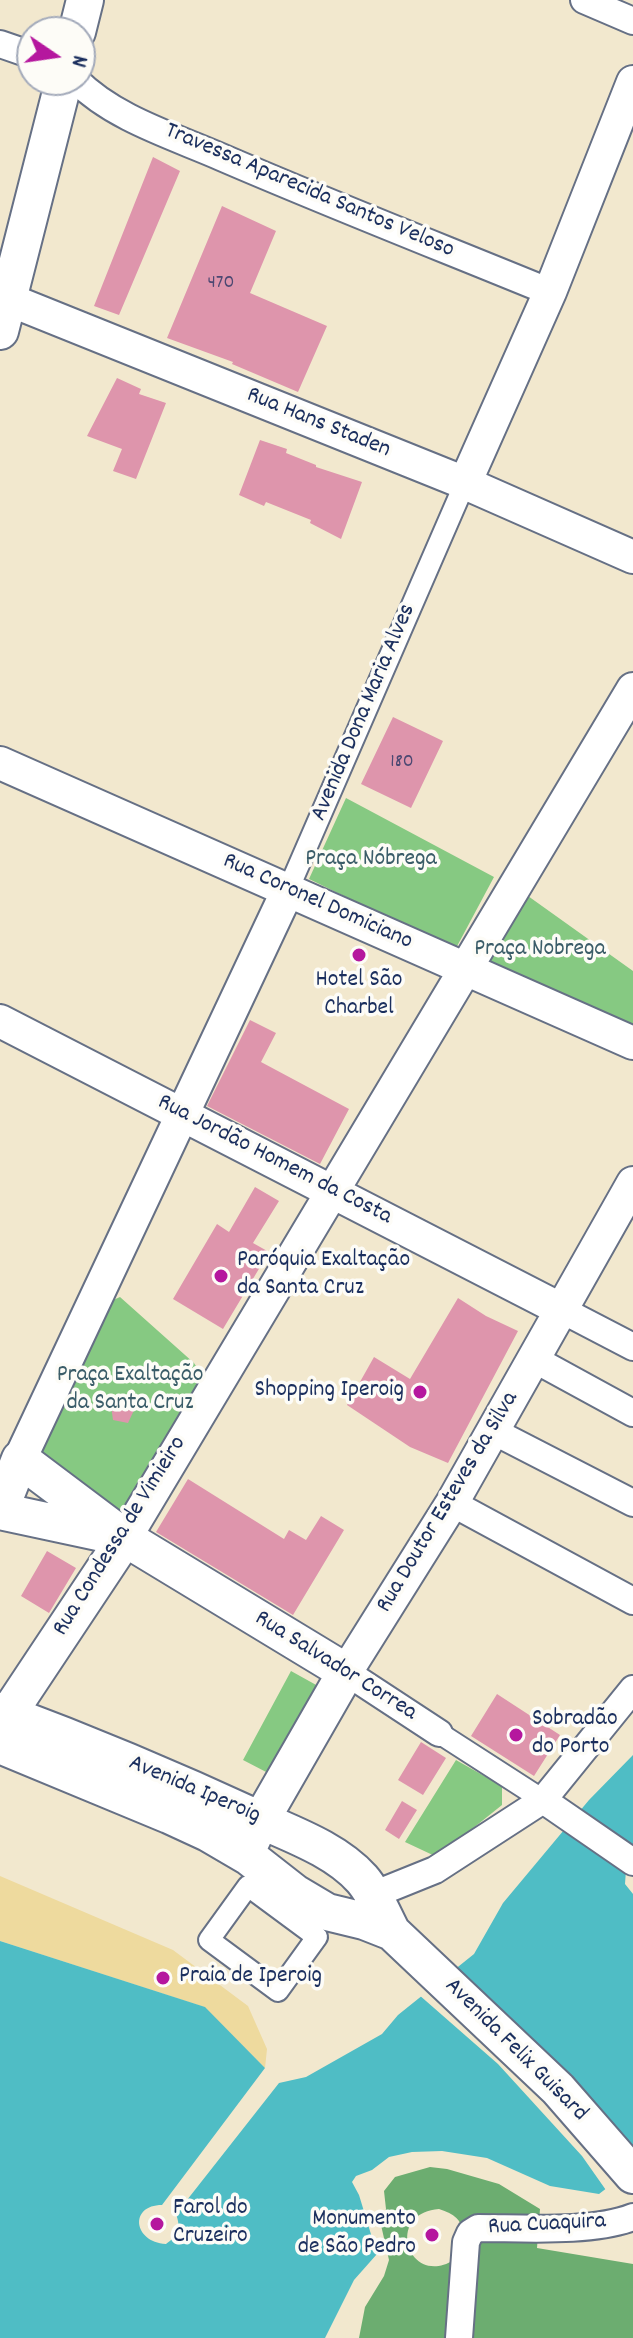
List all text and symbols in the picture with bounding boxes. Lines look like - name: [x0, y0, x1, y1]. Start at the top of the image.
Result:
- north arrow: [16, 16, 96, 96]
- text: N: [62, 52, 94, 70]
- street label: Travessa Aparecida Santos Veloso: [160, 118, 458, 266]
- house number: 470: [208, 272, 234, 296]
- street label: Rua Hans Staden: [242, 382, 394, 466]
- street label: Avenida Dona Maria Alves: [306, 600, 424, 826]
- house number: 180: [390, 751, 414, 775]
- park label: Praça Nóbrega: [305, 847, 437, 875]
- street label: Rua Coronel Domiciano: [218, 848, 416, 958]
- park label: Praça Nobrega: [474, 937, 606, 965]
- marker: Hotel São Charbel: [350, 946, 368, 964]
- place label: Hotel São Charbel: [316, 968, 402, 1024]
- street label: Rua Jordão Homem da Costa: [152, 1089, 396, 1233]
- place label: Paróquia Exaltação da Santa Cruz: [237, 1248, 410, 1304]
- marker: Paróquia Exaltação da Santa Cruz: [212, 1267, 230, 1285]
- park label: Praça Exaltação da Santa Cruz: [57, 1363, 203, 1419]
- place label: Shopping Iperoig: [255, 1378, 404, 1406]
- marker: Shopping Iperoig: [411, 1383, 429, 1401]
- street label: Rua Doutor Esteves da Silva: [372, 1387, 526, 1619]
- street label: Rua Condessa de Vimieiro: [48, 1432, 194, 1642]
- street label: Rua Salvador Correa: [248, 1605, 422, 1729]
- place label: Sobradão do Porto: [532, 1707, 618, 1763]
- marker: Sobradão do Porto: [507, 1726, 525, 1744]
- street label: Avenida Iperoig: [124, 1750, 264, 1832]
- place label: Praia de Iperoig: [179, 1964, 322, 1992]
- marker: Praia de Iperoig: [154, 1969, 172, 1987]
- street label: Avenida Felix Guisard: [437, 1973, 593, 2129]
- place label: Farol do Cruzeiro: [173, 2196, 248, 2252]
- place label: Monumento de São Pedro: [298, 2207, 416, 2263]
- street label: Rua Cuaquira: [487, 2209, 607, 2243]
- marker: Farol do Cruzeiro: [148, 2215, 166, 2233]
- marker: Monumento de São Pedro: [423, 2226, 441, 2244]

